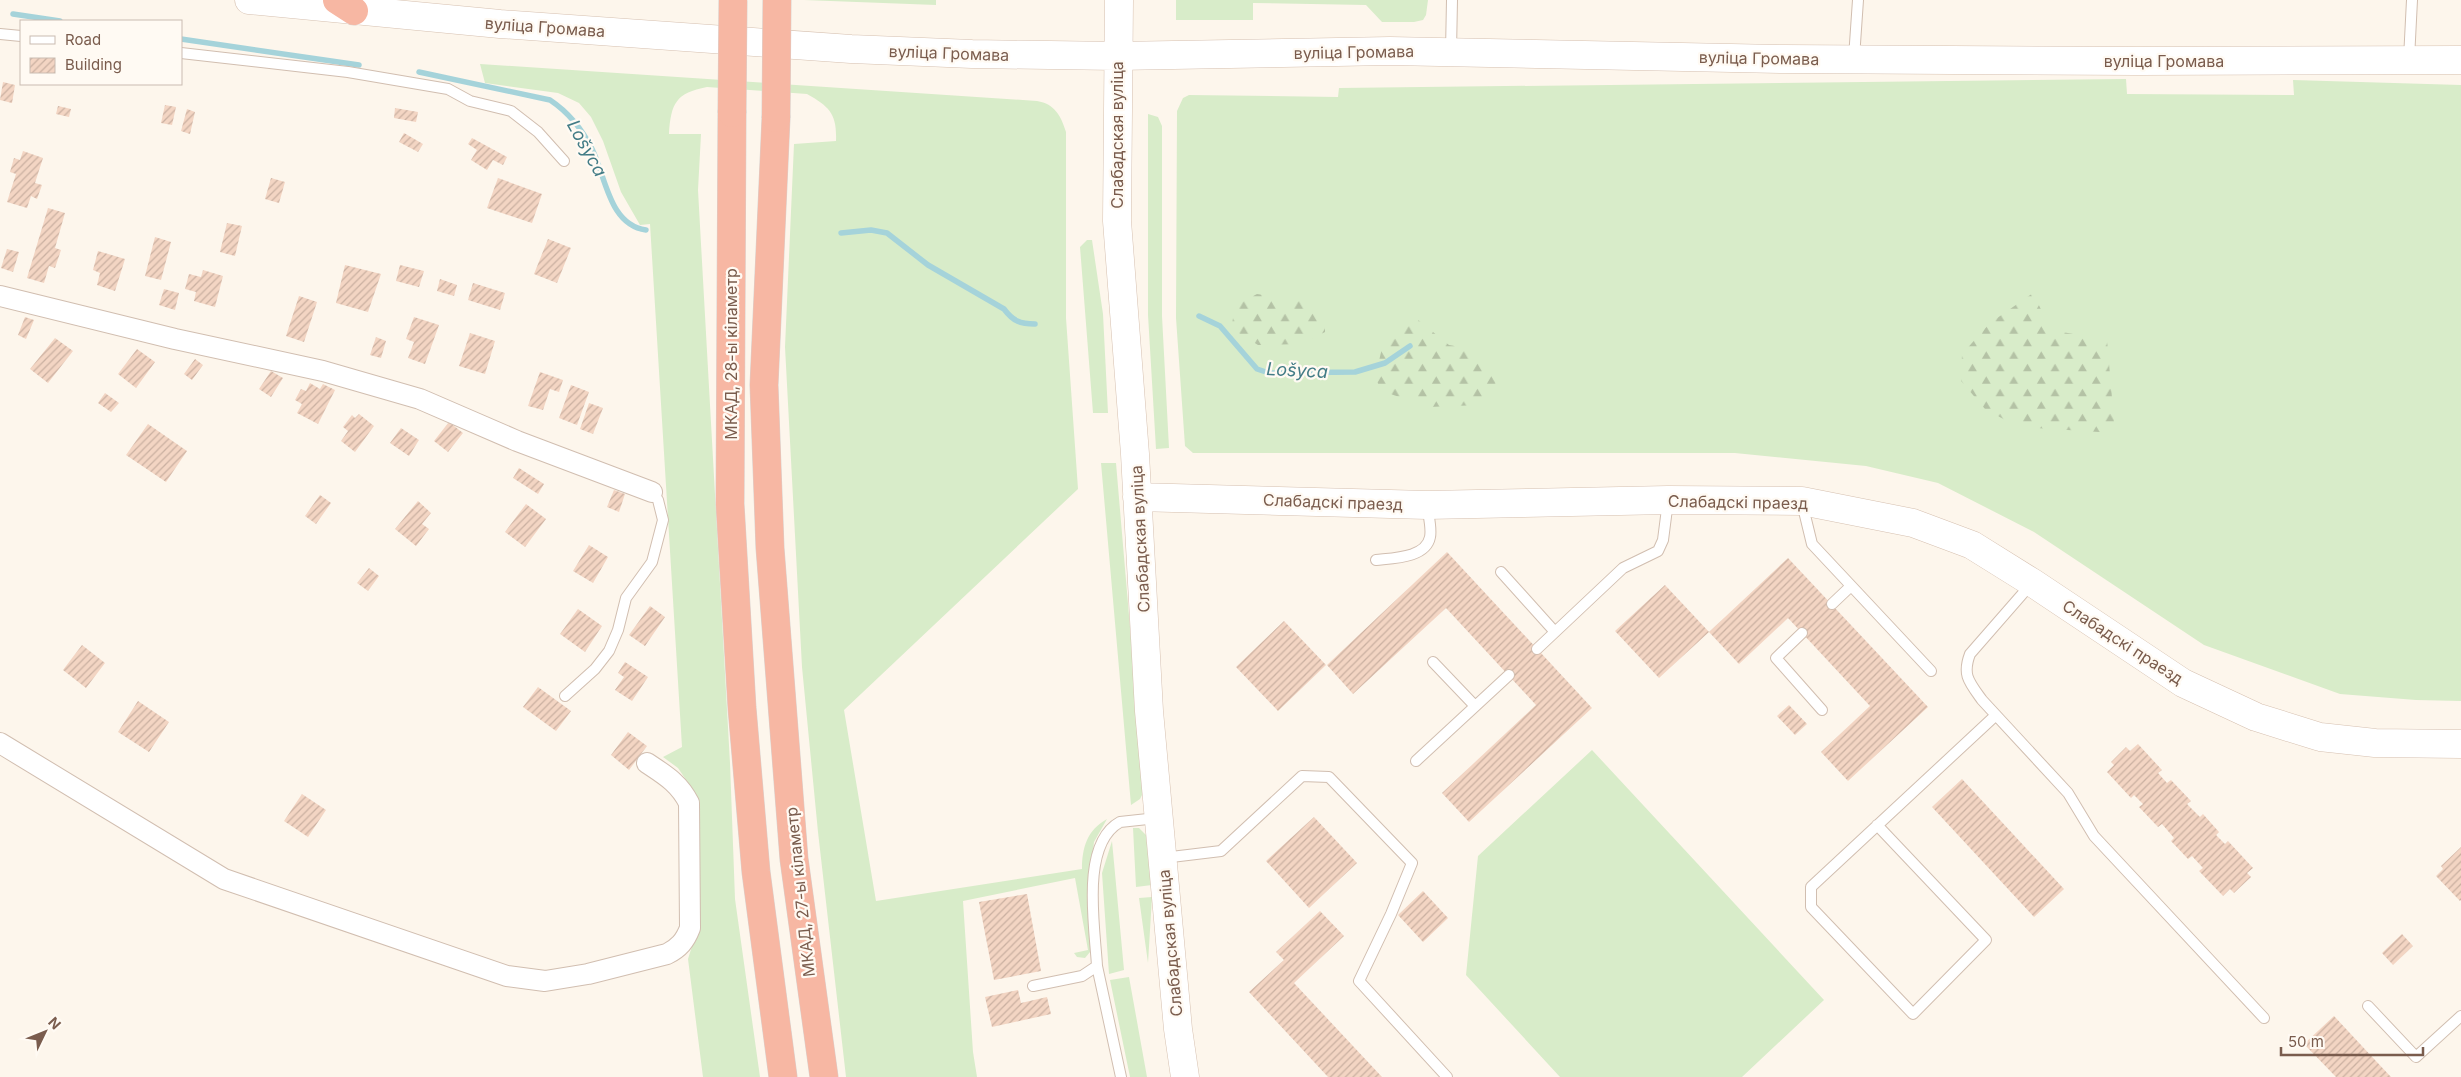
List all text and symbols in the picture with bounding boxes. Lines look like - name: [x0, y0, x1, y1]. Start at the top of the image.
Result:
- street label: вуліца Громава: [484, 13, 606, 41]
- legend: [20, 20, 182, 85]
- text: Road: [65, 30, 101, 49]
- street label: вуліца Громава: [888, 41, 1010, 65]
- street label: вуліца Громава: [1294, 41, 1414, 63]
- street label: вуліца Громава: [1699, 47, 1819, 69]
- street label: вуліца Громава: [2104, 51, 2224, 71]
- text: Building: [65, 55, 122, 74]
- street label: Слабадская вуліца: [1107, 61, 1127, 209]
- water label: Lošyca: [563, 116, 611, 180]
- street label: МКАД, 28-ы кіламетр: [721, 268, 741, 440]
- water label: Lošyca: [1266, 358, 1328, 382]
- street label: Слабадская вуліца: [1126, 465, 1154, 613]
- street label: Слабадскі праезд: [1263, 490, 1403, 514]
- street label: Слабадскі праезд: [1668, 491, 1808, 513]
- street label: Слабадскі праезд: [2059, 595, 2187, 689]
- street label: МКАД, 27-ы кіламетр: [781, 806, 819, 978]
- street label: Слабадская вуліца: [1154, 869, 1186, 1017]
- north arrow: [20, 1007, 70, 1057]
- text: N: [45, 1013, 65, 1032]
- scale bar: [2281, 1024, 2424, 1056]
- text: 50 m: [2288, 1032, 2324, 1051]

